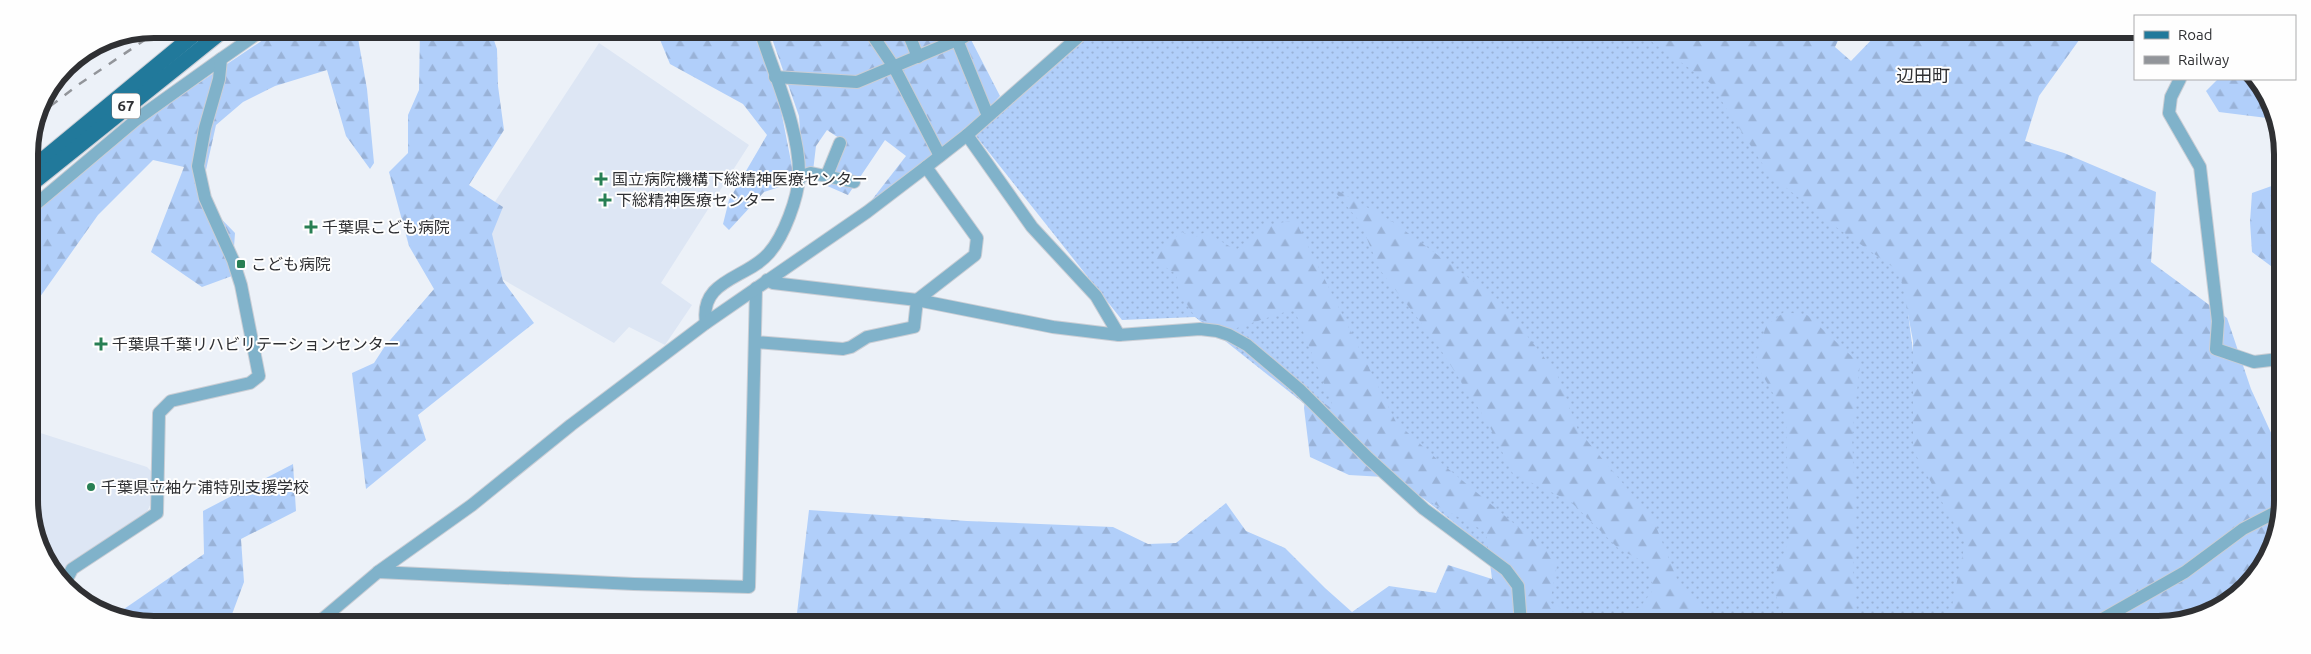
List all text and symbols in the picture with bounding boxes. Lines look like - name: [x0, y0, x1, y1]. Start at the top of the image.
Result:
- legend: [2134, 15, 2296, 80]
- text: Road: [2178, 26, 2213, 43]
- text: Railway: [2178, 51, 2229, 68]
- district label: 辺田町: [1896, 65, 1950, 85]
- road number: 67: [112, 94, 140, 118]
- place label: 国立病院機構下総精神医療センター: [612, 170, 868, 188]
- marker: 国立病院機構下総精神医療センター: [594, 172, 608, 186]
- place label: 下総精神医療センター: [616, 191, 776, 209]
- marker: 下総精神医療センター: [598, 193, 612, 207]
- place label: 千葉県こども病院: [322, 218, 450, 236]
- marker: 千葉県こども病院: [304, 220, 318, 234]
- place label: こども病院: [251, 255, 331, 273]
- marker: こども病院: [235, 258, 247, 270]
- place label: 千葉県千葉リハビリテーションセンター: [112, 335, 400, 353]
- marker: 千葉県千葉リハビリテーションセンター: [94, 337, 108, 351]
- place label: 千葉県立袖ケ浦特別支援学校: [101, 478, 309, 496]
- marker: 千葉県立袖ケ浦特別支援学校: [85, 481, 97, 493]

